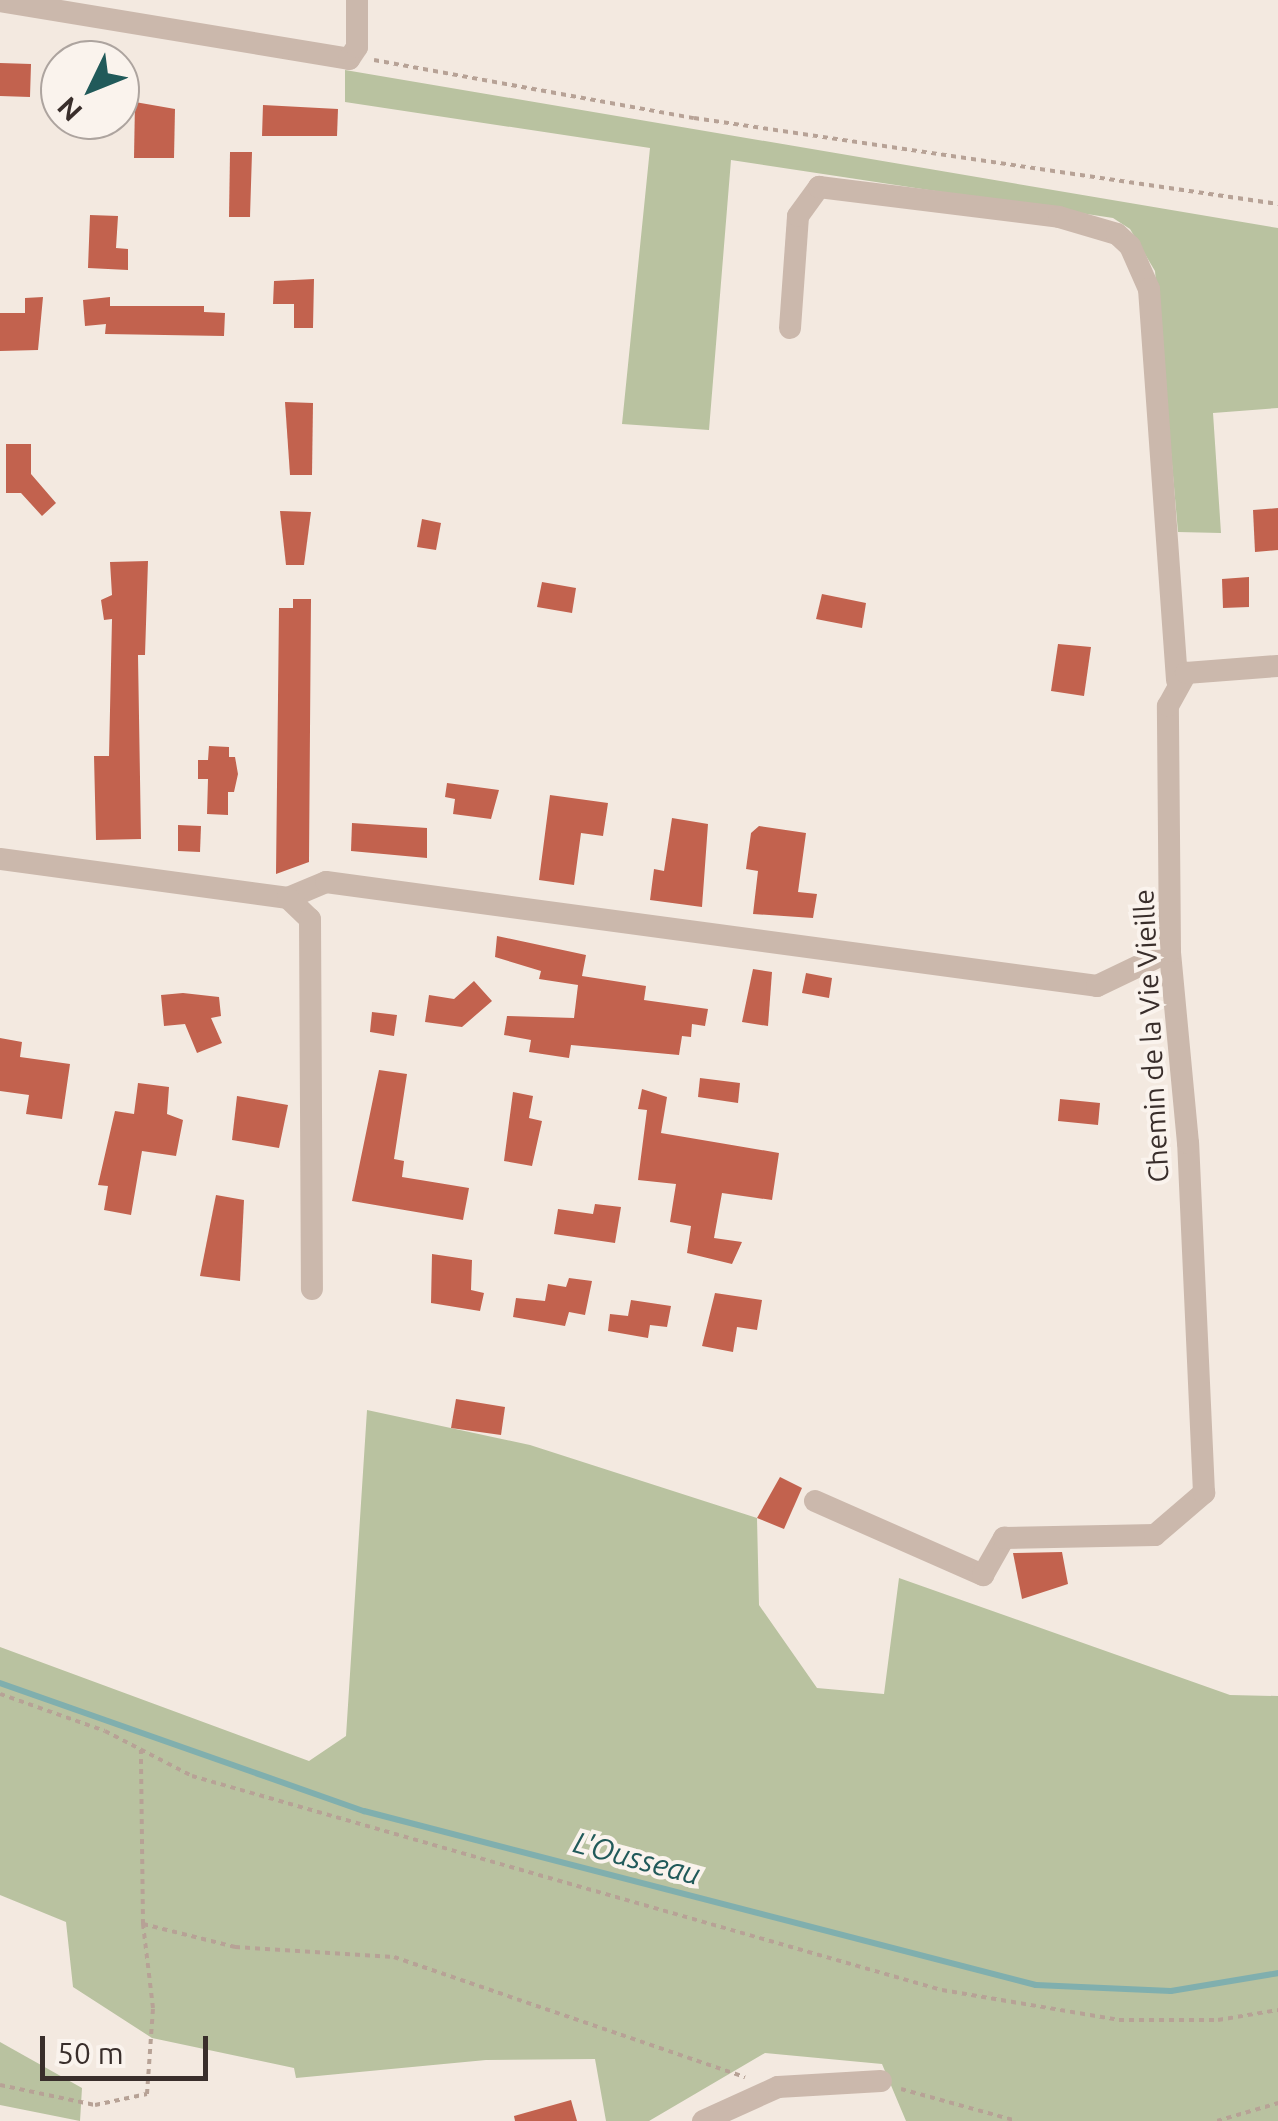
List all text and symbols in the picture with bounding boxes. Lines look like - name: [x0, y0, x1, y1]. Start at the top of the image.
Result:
- north arrow: [40, 40, 140, 140]
- text: N: [51, 91, 88, 128]
- street label: Chemin de la Vie Vieille: [1127, 889, 1175, 1183]
- water label: L'Ousseau: [570, 1824, 704, 1892]
- scale bar: [45, 2016, 212, 2078]
- text: 50 m: [57, 2036, 124, 2070]

